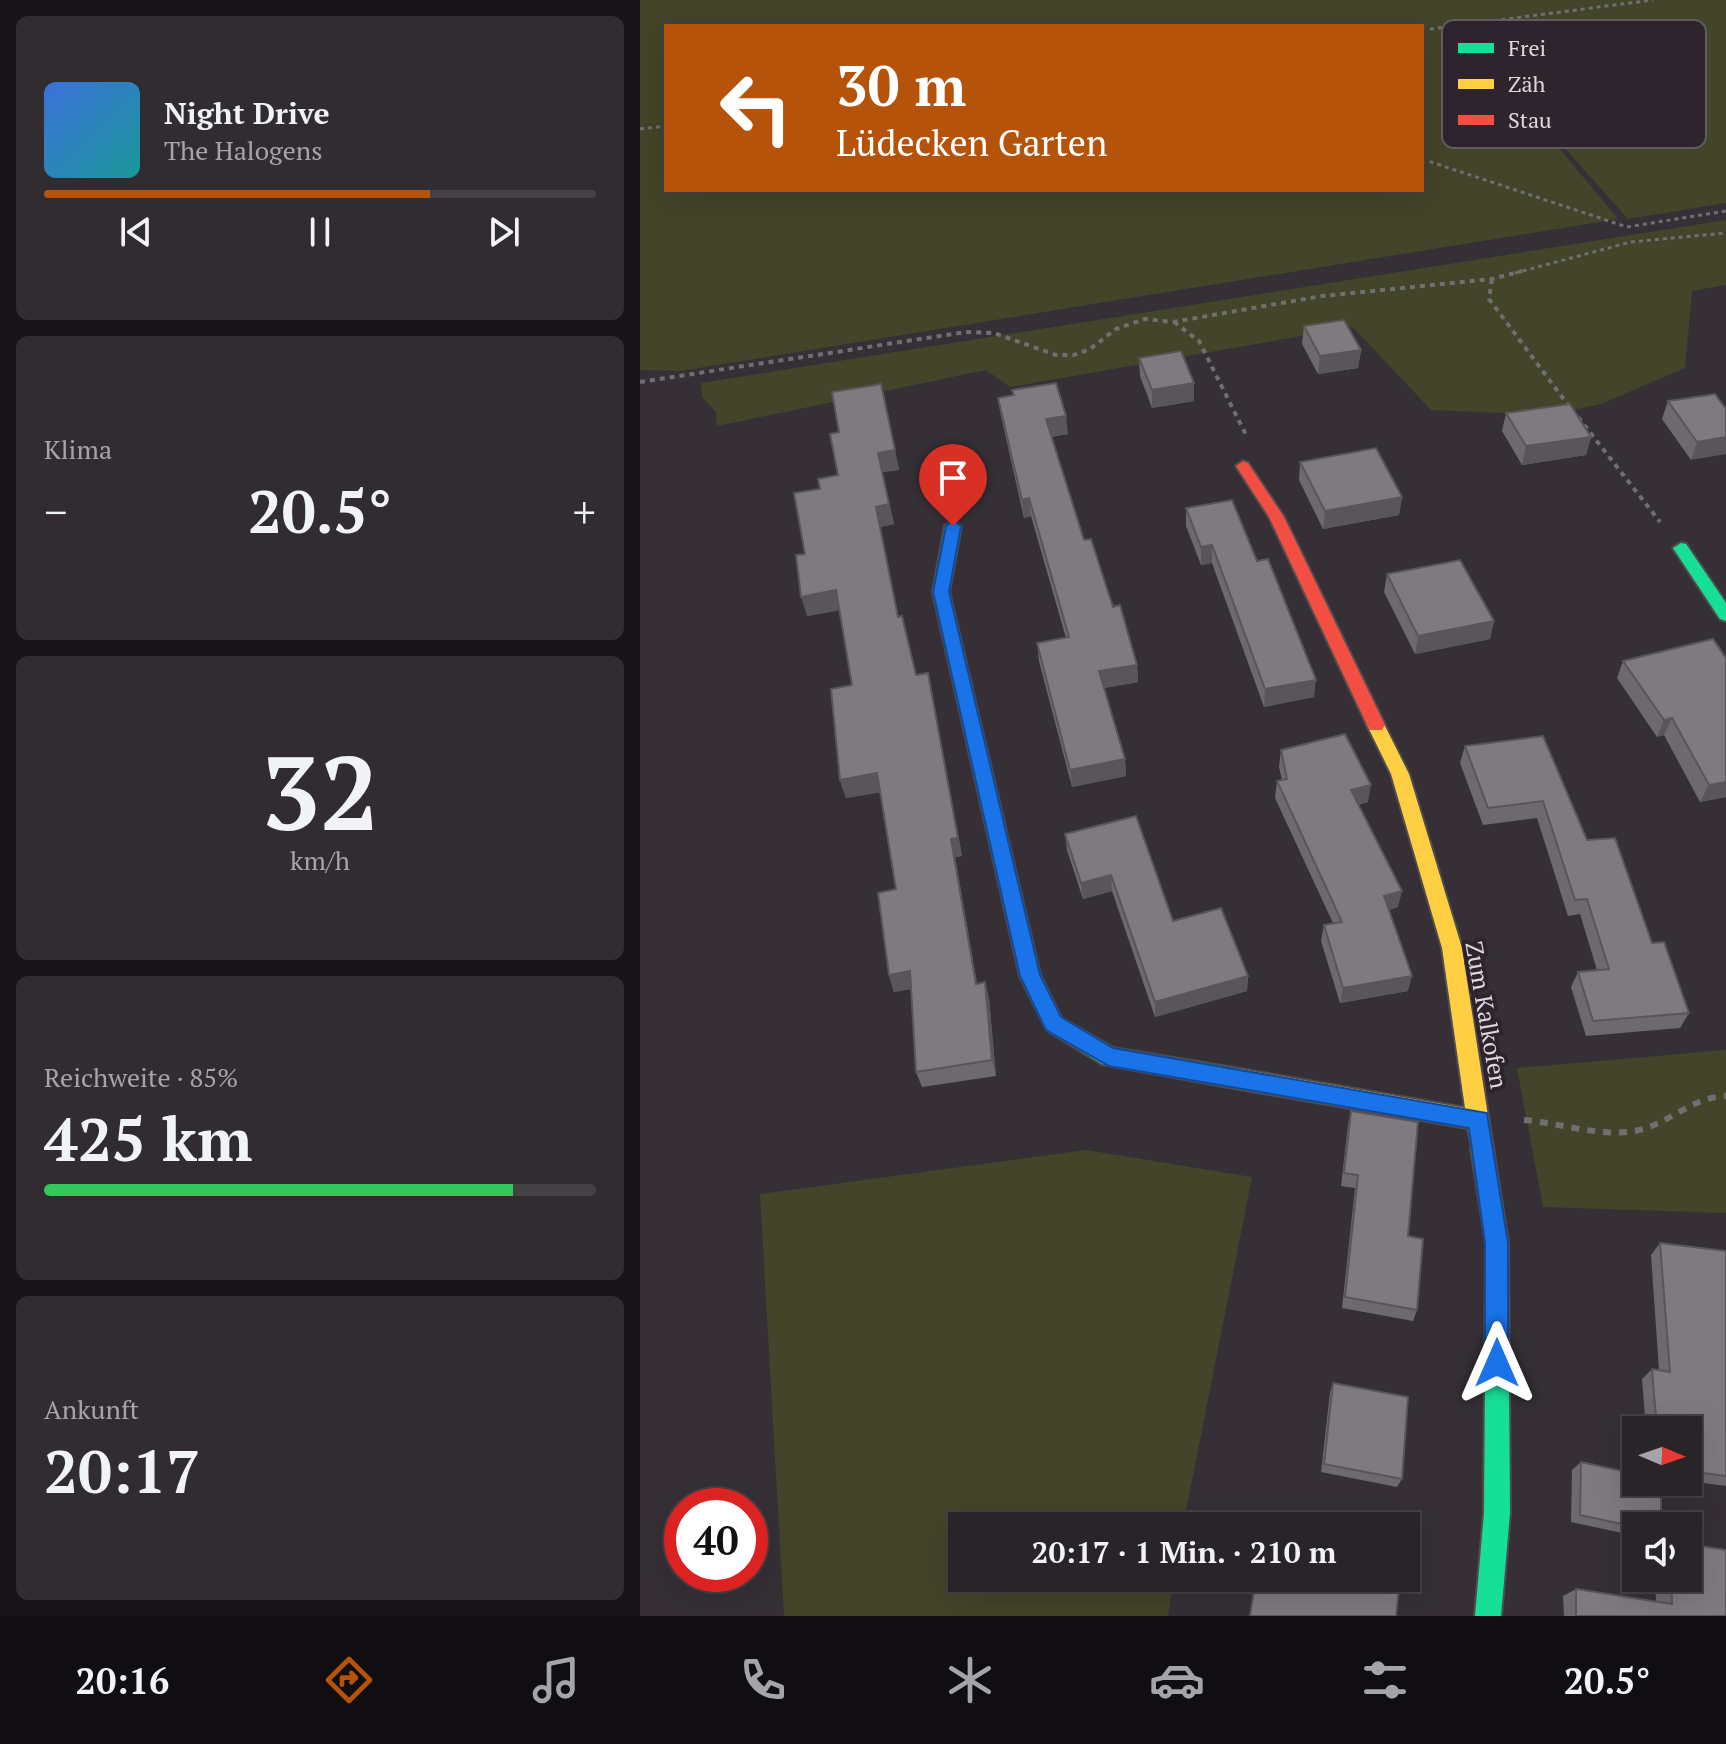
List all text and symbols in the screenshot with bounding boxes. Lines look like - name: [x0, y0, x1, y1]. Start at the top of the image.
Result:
- legend: [1442, 20, 1706, 148]
- text: Frei: [1508, 33, 1546, 62]
- text: 30 m: [836, 48, 966, 122]
- icon: left: [704, 56, 808, 160]
- text: Zäh: [1508, 69, 1546, 98]
- text: Night Drive: [164, 93, 330, 133]
- text: Stau: [1508, 105, 1552, 134]
- text: Lüdecken Garten: [836, 119, 1107, 166]
- text: The Halogens: [164, 133, 322, 167]
- icon: previous: [114, 210, 158, 254]
- icon: pause: [298, 210, 342, 254]
- icon: next: [482, 210, 526, 254]
- text: Klima: [44, 432, 112, 466]
- pin: [919, 444, 987, 526]
- icon: arrive: [931, 456, 975, 500]
- text: 20.5°: [248, 471, 392, 550]
- text: −: [44, 482, 67, 541]
- text: +: [573, 482, 596, 541]
- text: 32: [261, 722, 379, 860]
- text: km/h: [290, 843, 350, 877]
- street label: Zum Kalkofen: [1458, 939, 1516, 1091]
- text: Reichweite · 85%: [44, 1060, 238, 1094]
- text: 425 km: [44, 1099, 252, 1178]
- position arrow: [1455, 1321, 1539, 1405]
- text: Ankunft: [44, 1392, 139, 1426]
- north arrow: [1622, 1416, 1702, 1496]
- map controls: [1622, 1416, 1702, 1592]
- text: 20:17: [44, 1431, 200, 1510]
- speed limit sign: 40: [664, 1488, 768, 1592]
- button: sound: [1622, 1512, 1702, 1592]
- text: 20:17 · 1 Min. · 210 m: [1032, 1532, 1336, 1572]
- icon: directions: [321, 1652, 377, 1708]
- icon: music: [528, 1652, 584, 1708]
- icon: phone: [735, 1652, 791, 1708]
- icon: climate: [942, 1652, 998, 1708]
- icon: car: [1149, 1652, 1205, 1708]
- icon: filters: [1357, 1652, 1413, 1708]
- text: 20:16: [76, 1657, 169, 1704]
- text: 20.5°: [1564, 1657, 1650, 1704]

